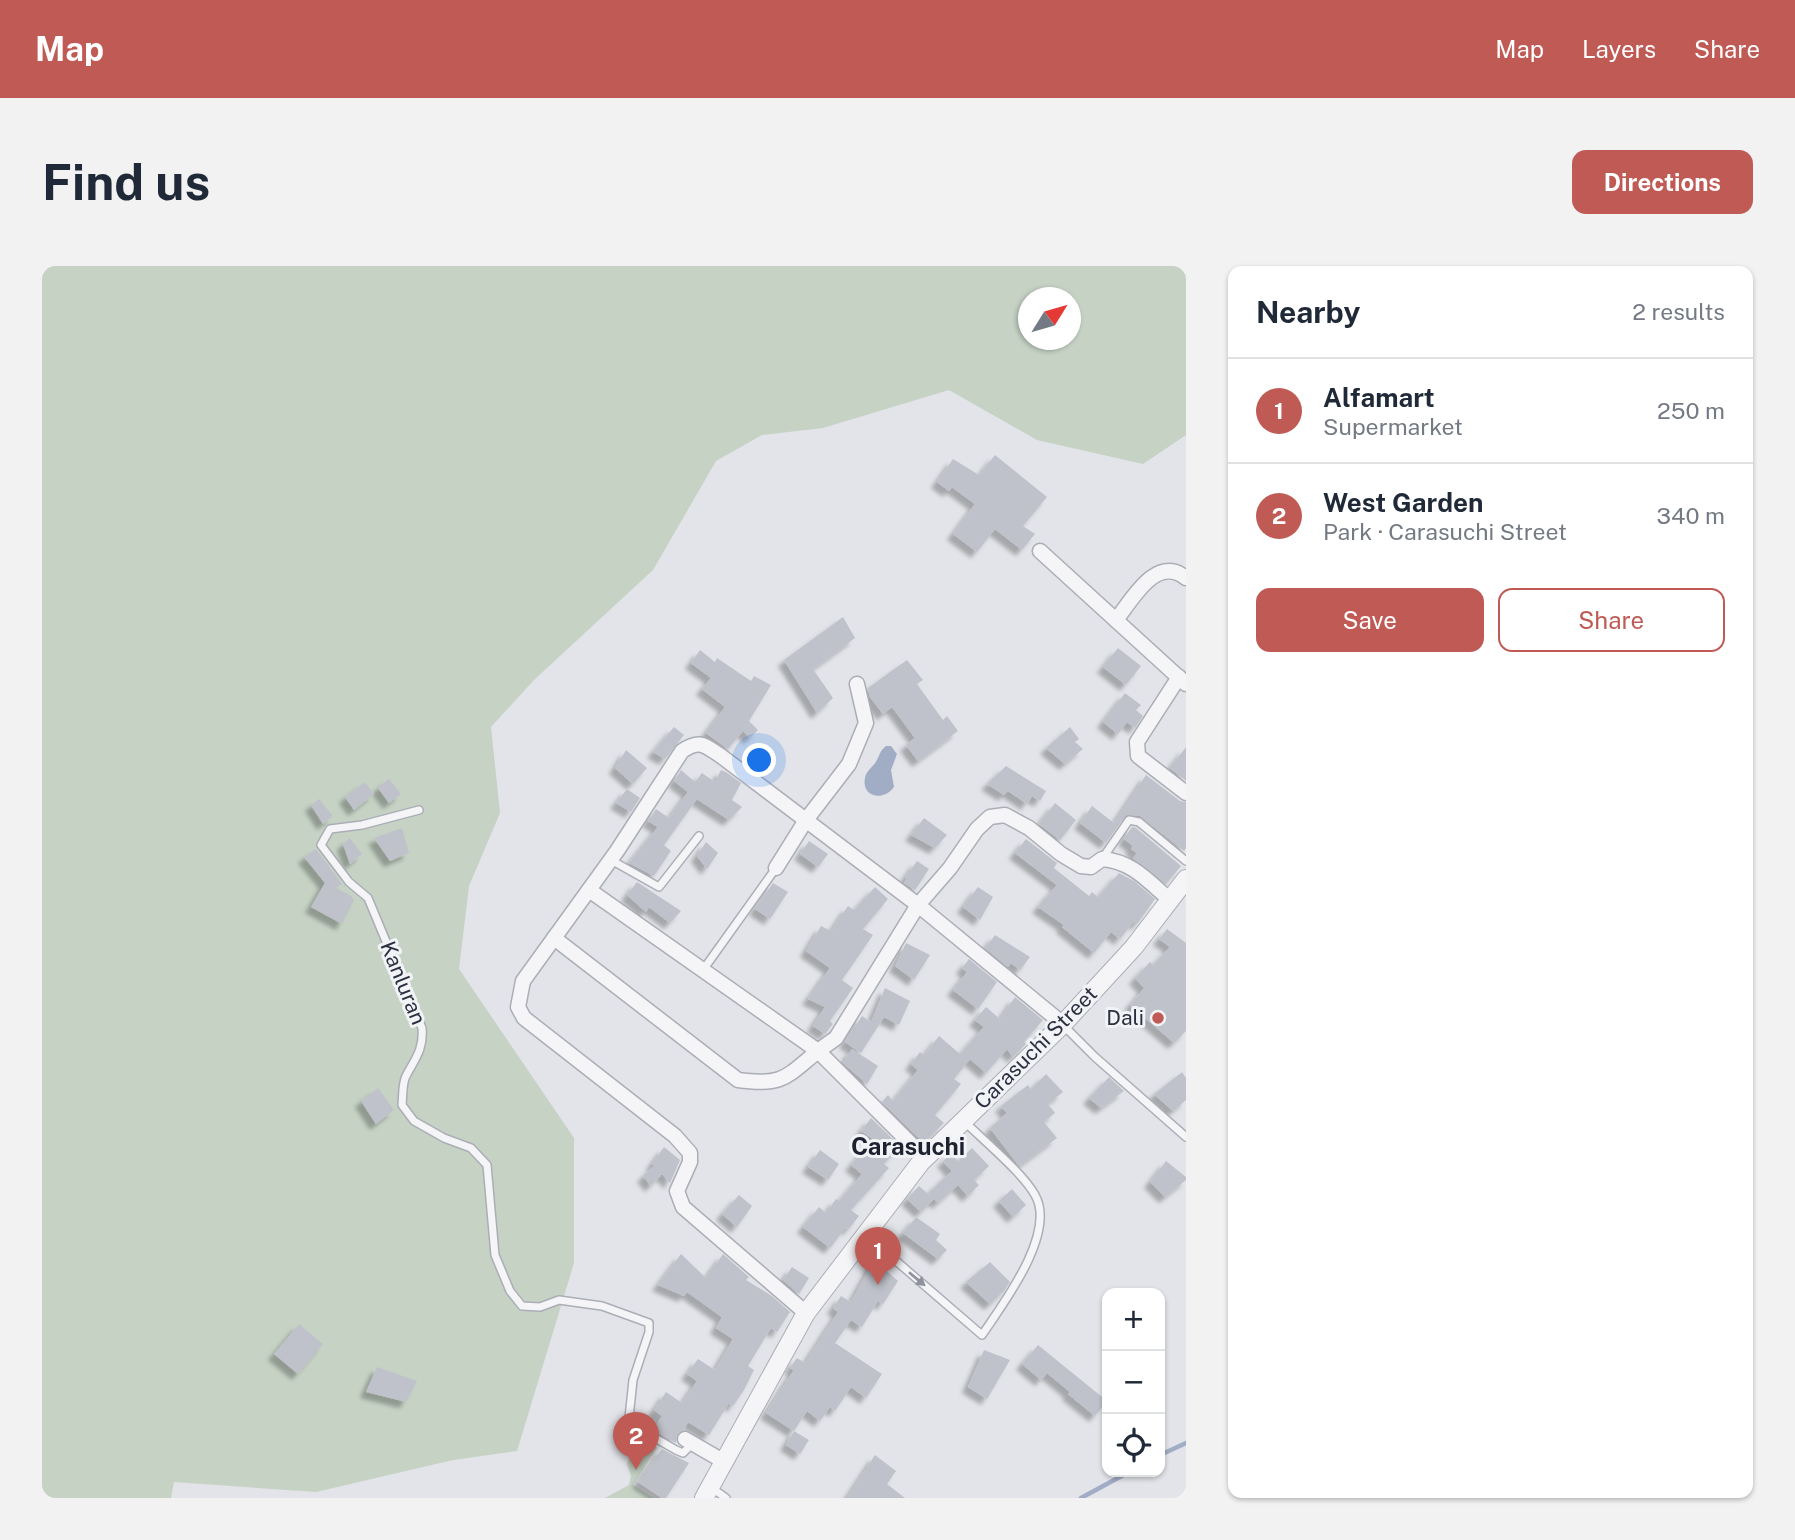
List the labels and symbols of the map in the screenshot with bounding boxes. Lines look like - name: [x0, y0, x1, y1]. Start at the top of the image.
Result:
- north arrow: [1018, 287, 1081, 350]
- your location: [742, 743, 776, 777]
- street label: Kanluran: [375, 937, 431, 1028]
- street label: Carasuchi Street: [969, 981, 1102, 1114]
- place label: Dali: [1106, 1005, 1144, 1030]
- marker: Dali: [1150, 1010, 1166, 1026]
- district label: Carasuchi: [851, 1132, 965, 1160]
- pin: 1: [855, 1227, 901, 1285]
- one-way arrow: [909, 1271, 926, 1286]
- pin: 2: [613, 1412, 659, 1470]

